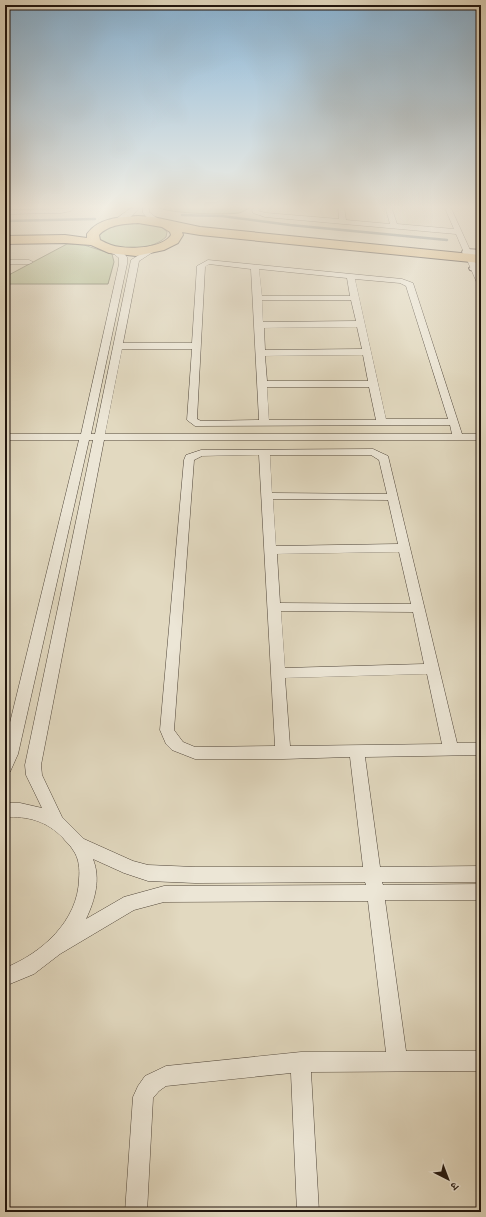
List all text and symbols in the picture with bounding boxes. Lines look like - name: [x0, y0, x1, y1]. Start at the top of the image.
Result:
- north arrow: [428, 1159, 468, 1199]
- text: उ: [446, 1178, 462, 1194]

